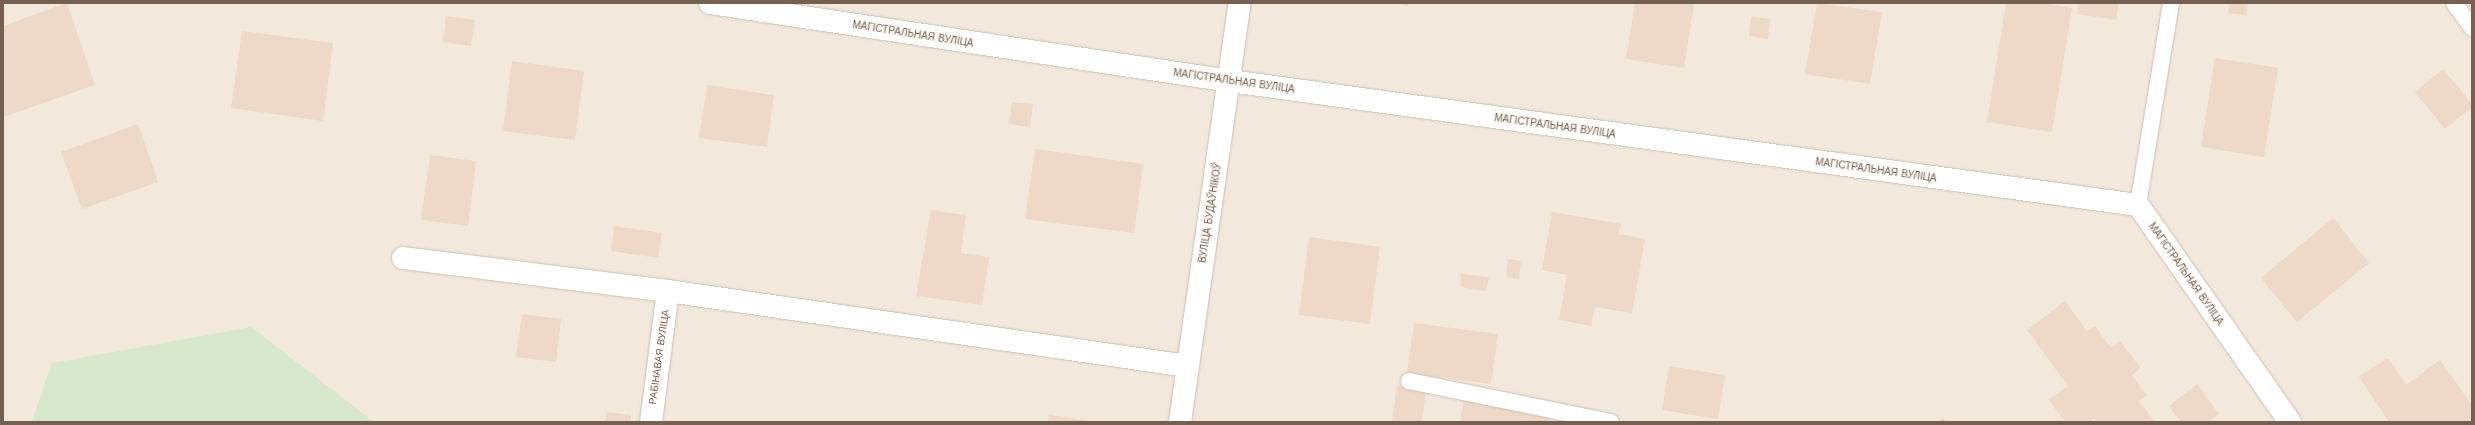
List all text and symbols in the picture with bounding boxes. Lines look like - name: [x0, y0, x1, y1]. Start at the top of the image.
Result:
- street label: МАГІСТРАЛЬНАЯ ВУЛІЦА: [852, 18, 974, 50]
- street label: МАГІСТРАЛЬНАЯ ВУЛІЦА: [1173, 67, 1295, 95]
- street label: МАГІСТРАЛЬНАЯ ВУЛІЦА: [1494, 112, 1616, 140]
- street label: МАГІСТРАЛЬНАЯ ВУЛІЦА: [1815, 156, 1937, 184]
- street label: ВУЛІЦА БУДАЎНІКОЎ: [1196, 162, 1224, 264]
- street label: МАГІСТРАЛЬНАЯ ВУЛІЦА: [2146, 220, 2226, 328]
- street label: РАБІНАВАЯ ВУЛІЦА: [646, 309, 672, 405]

